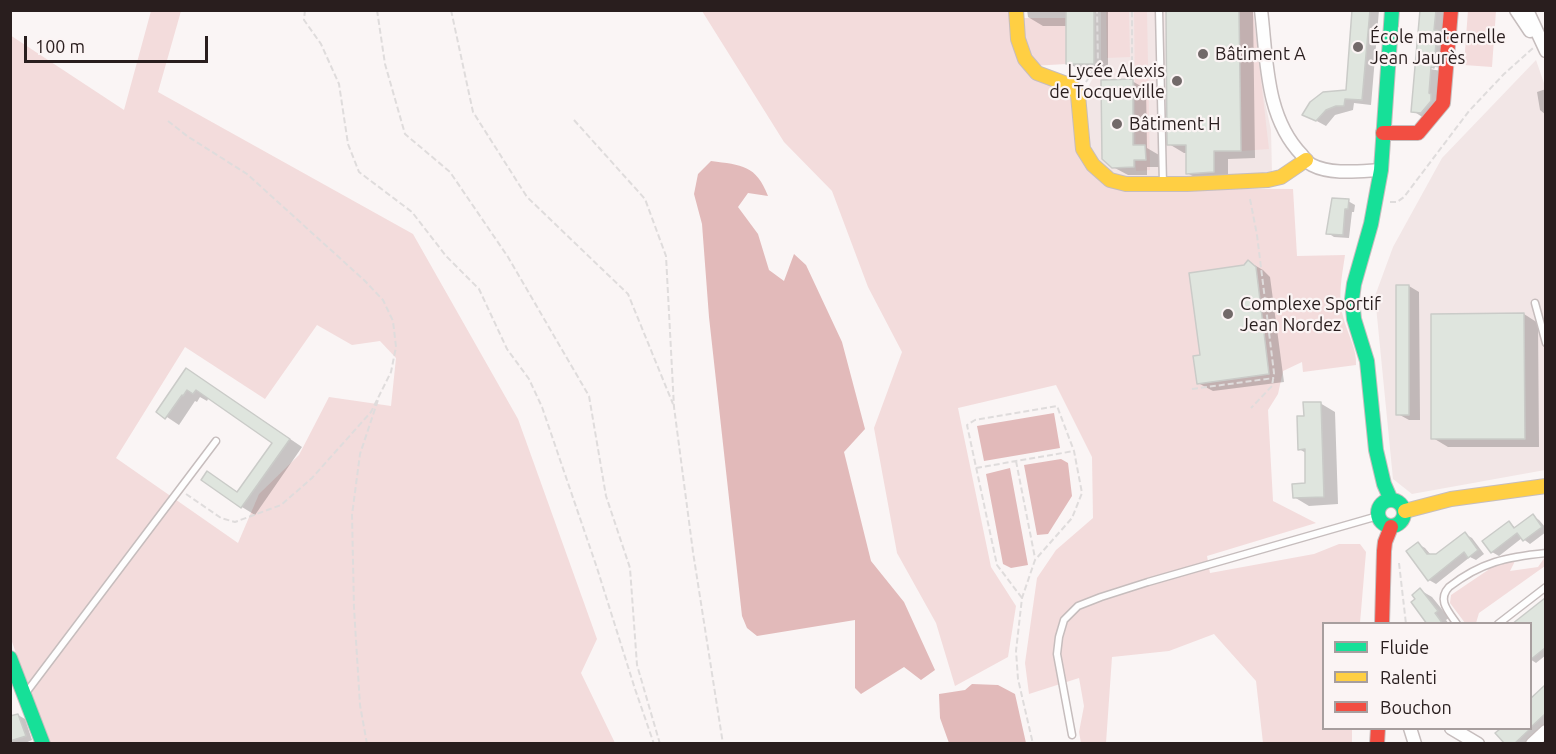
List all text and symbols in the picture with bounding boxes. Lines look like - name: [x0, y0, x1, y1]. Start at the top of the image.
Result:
- scale bar: [27, 24, 212, 62]
- place label: École maternelle Jean Jaurès: [1370, 26, 1506, 68]
- text: 100 m: [35, 36, 85, 56]
- marker: École maternelle Jean Jaurès: [1351, 40, 1365, 54]
- place label: Bâtiment A: [1215, 43, 1306, 65]
- marker: Bâtiment A: [1196, 47, 1210, 61]
- place label: Lycée Alexis de Tocqueville: [1049, 60, 1165, 103]
- marker: Lycée Alexis de Tocqueville: [1170, 74, 1184, 88]
- place label: Bâtiment H: [1129, 113, 1221, 135]
- marker: Bâtiment H: [1110, 117, 1124, 131]
- place label: Complexe Sportif Jean Nordez: [1240, 293, 1381, 336]
- marker: Complexe Sportif Jean Nordez: [1221, 307, 1235, 321]
- legend: [1322, 622, 1532, 730]
- text: Fluide: [1380, 637, 1429, 657]
- text: Ralenti: [1380, 667, 1437, 687]
- text: Bouchon: [1380, 697, 1452, 717]

